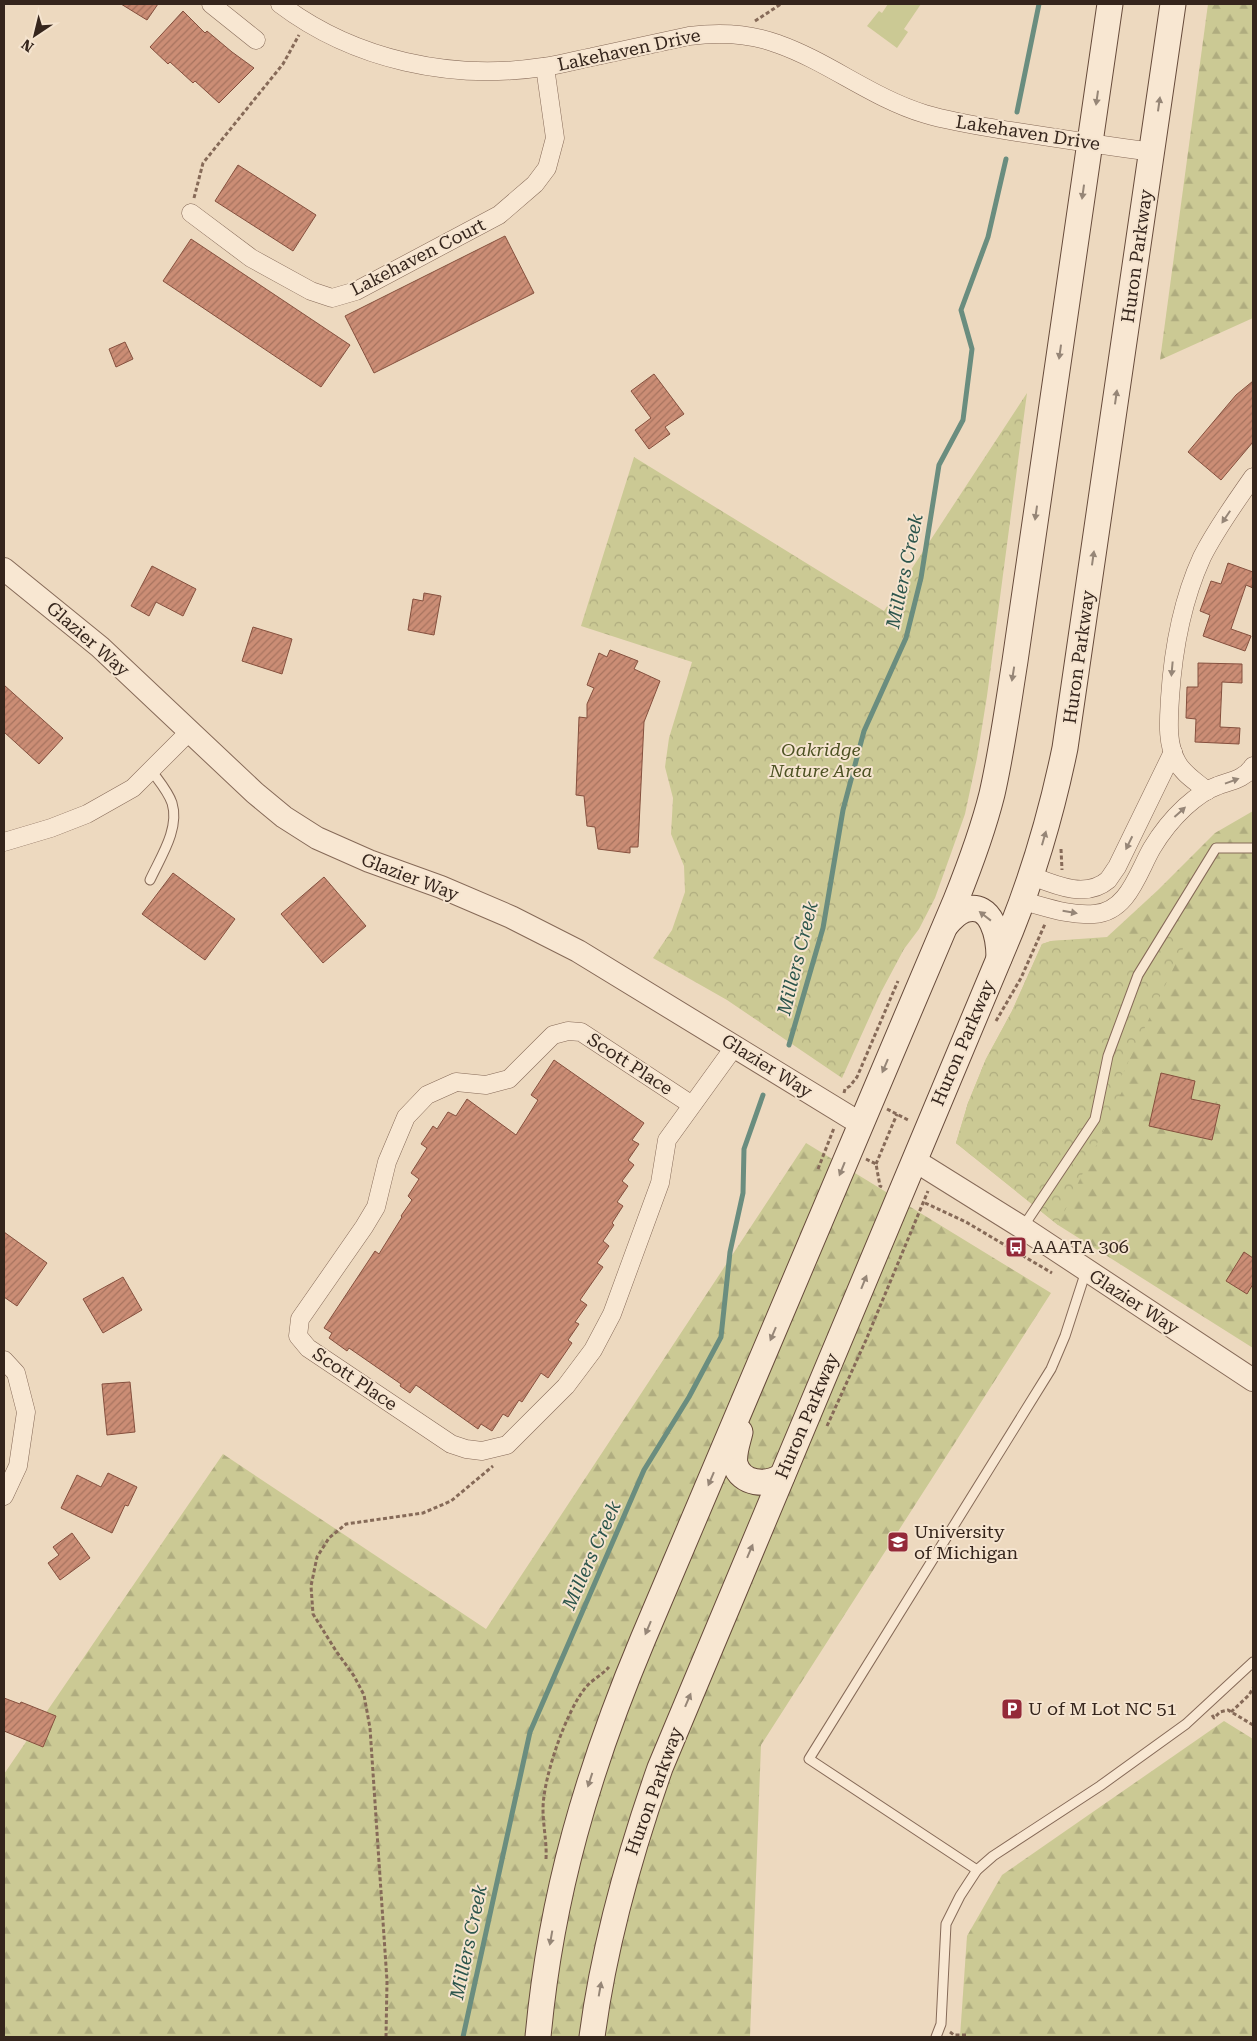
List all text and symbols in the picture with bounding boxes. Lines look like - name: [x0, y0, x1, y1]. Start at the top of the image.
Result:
- north arrow: [10, 10, 60, 60]
- street label: Lakehaven Drive: [555, 24, 702, 75]
- text: N: [18, 36, 37, 55]
- one-way arrow: [1093, 90, 1101, 106]
- one-way arrow: [1155, 96, 1163, 112]
- street label: Lakehaven Drive: [954, 111, 1102, 154]
- one-way arrow: [1079, 184, 1087, 200]
- street label: Huron Parkway: [1117, 187, 1156, 324]
- street label: Lakehaven Court: [347, 213, 489, 300]
- one-way arrow: [1055, 345, 1063, 361]
- one-way arrow: [1113, 389, 1121, 405]
- one-way arrow: [1032, 505, 1040, 521]
- one-way arrow: [1221, 510, 1231, 524]
- water label: Millers Creek: [881, 511, 928, 631]
- one-way arrow: [1089, 550, 1097, 566]
- street label: Huron Parkway: [1059, 588, 1098, 725]
- street label: Glazier Way: [43, 597, 134, 680]
- one-way arrow: [1168, 661, 1176, 677]
- one-way arrow: [1009, 666, 1017, 682]
- park label: Oakridge Nature Area: [769, 739, 873, 781]
- one-way arrow: [1224, 777, 1239, 784]
- one-way arrow: [1174, 806, 1186, 817]
- one-way arrow: [1040, 831, 1048, 846]
- one-way arrow: [1124, 836, 1133, 851]
- street label: Glazier Way: [358, 848, 462, 905]
- water label: Millers Creek: [772, 898, 823, 1018]
- one-way arrow: [1063, 909, 1079, 917]
- one-way arrow: [978, 911, 992, 921]
- street label: Huron Parkway: [927, 976, 999, 1109]
- street label: Scott Place: [584, 1028, 677, 1099]
- street label: Glazier Way: [718, 1029, 817, 1102]
- one-way arrow: [881, 1059, 889, 1074]
- one-way arrow: [838, 1162, 846, 1177]
- bus stop icon: AAATA 306: [1004, 1235, 1028, 1259]
- place label: AAATA 306: [1032, 1236, 1129, 1257]
- street label: Glazier Way: [1085, 1265, 1183, 1339]
- one-way arrow: [860, 1275, 868, 1289]
- one-way arrow: [768, 1327, 776, 1341]
- street label: Scott Place: [309, 1343, 402, 1415]
- street label: Huron Parkway: [771, 1349, 843, 1482]
- one-way arrow: [707, 1472, 715, 1486]
- water label: Millers Creek: [557, 1497, 626, 1614]
- place label: University of Michigan: [914, 1521, 1018, 1563]
- school or university icon: University of Michigan: [886, 1530, 910, 1554]
- one-way arrow: [747, 1544, 755, 1558]
- one-way arrow: [643, 1621, 651, 1635]
- one-way arrow: [684, 1693, 692, 1708]
- parking icon: U of M Lot NC 51: [1000, 1697, 1024, 1721]
- place label: U of M Lot NC 51: [1028, 1698, 1177, 1719]
- street label: Huron Parkway: [621, 1724, 687, 1858]
- one-way arrow: [586, 1773, 594, 1788]
- water label: Millers Creek: [445, 1882, 492, 2002]
- one-way arrow: [547, 1930, 555, 1946]
- one-way arrow: [596, 1981, 604, 1997]

